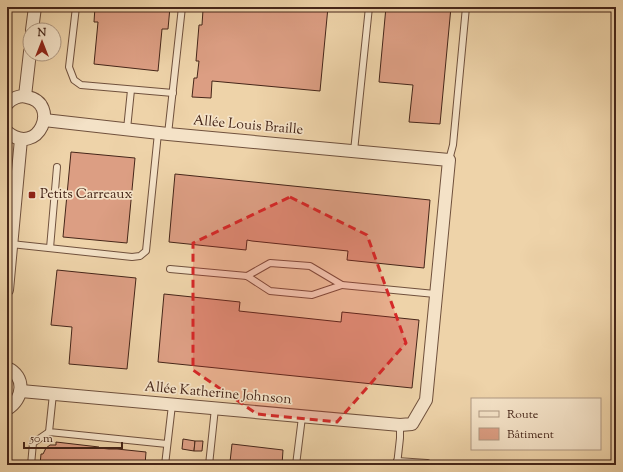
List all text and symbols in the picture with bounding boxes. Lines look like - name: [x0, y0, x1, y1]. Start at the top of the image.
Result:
- north arrow: [22, 22, 62, 62]
- text: N: [37, 25, 47, 41]
- street label: Allée Louis Braille: [192, 111, 304, 141]
- place label: Petits Carreaux: [40, 185, 132, 205]
- marker: Petits Carreaux: [27, 190, 37, 200]
- street label: Allée Katherine Johnson: [144, 378, 292, 410]
- legend: [471, 398, 601, 450]
- text: Route: [507, 406, 539, 424]
- scale bar: [24, 424, 122, 450]
- text: Bâtiment: [507, 426, 554, 444]
- text: 50 m: [29, 430, 53, 448]

